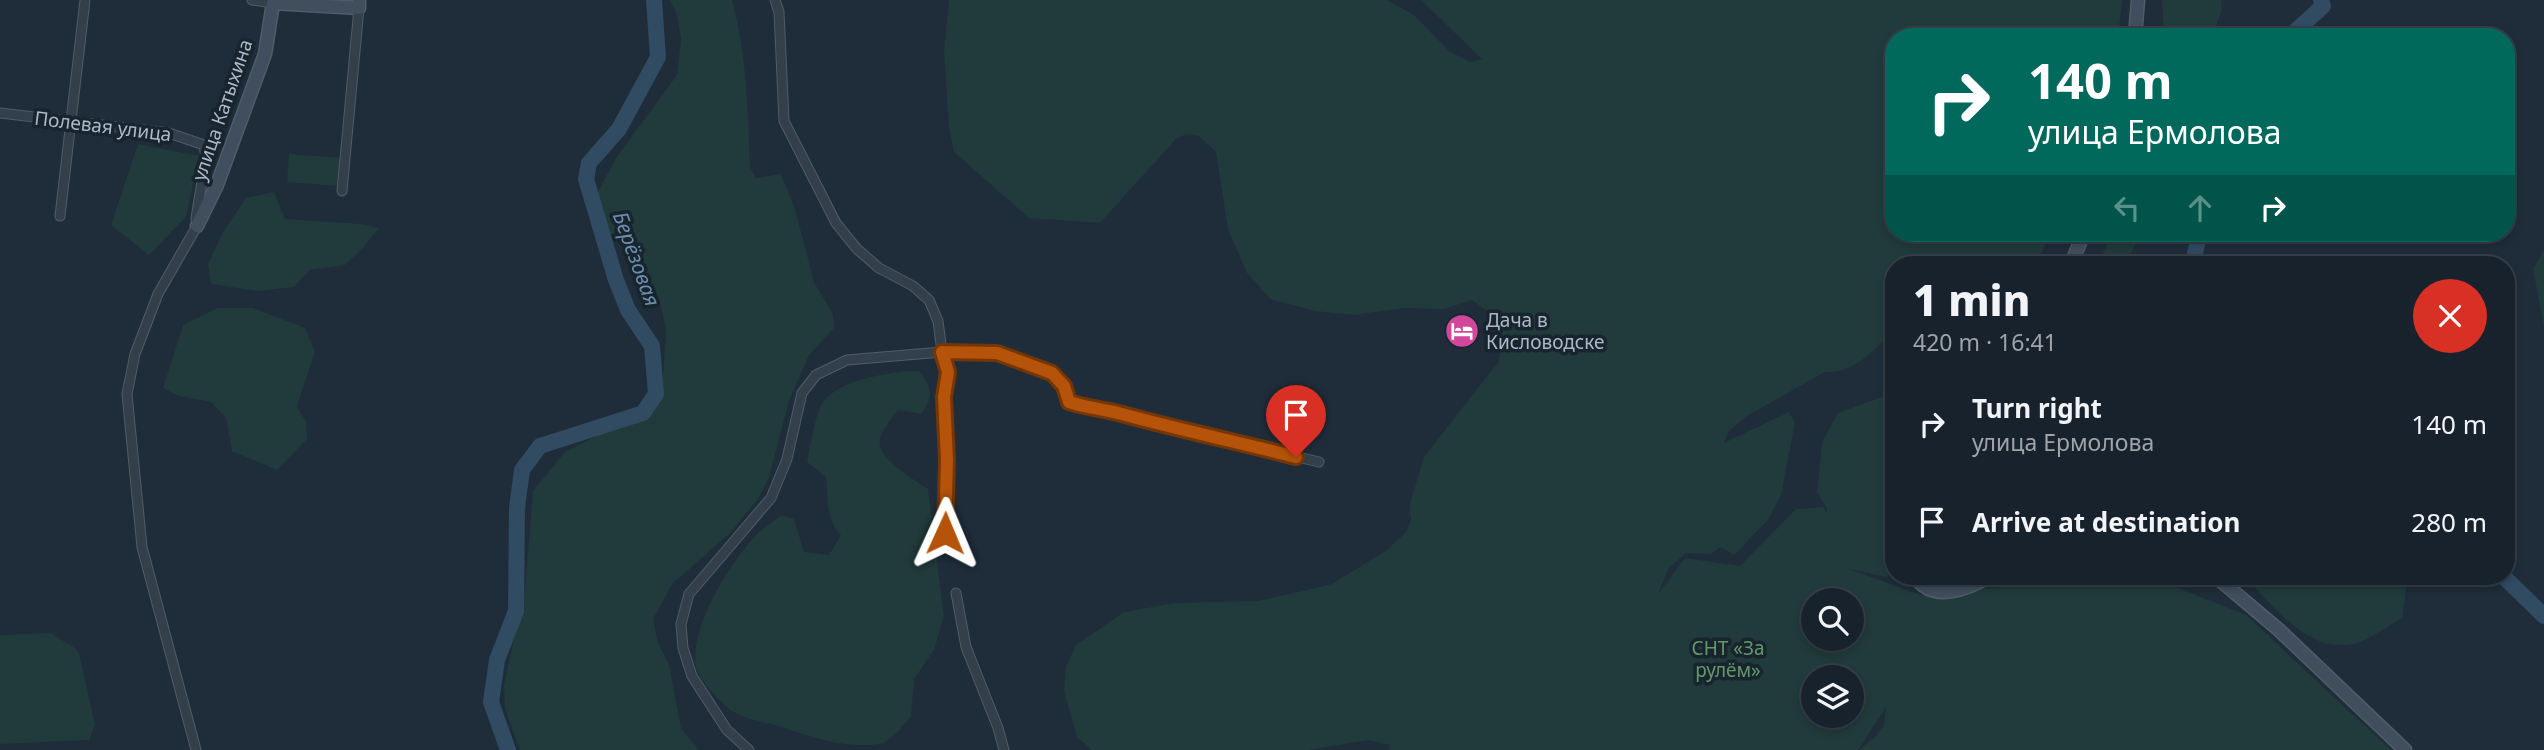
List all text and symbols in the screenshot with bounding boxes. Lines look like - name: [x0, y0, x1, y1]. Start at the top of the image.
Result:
- street label: улица Катыхина: [186, 36, 258, 184]
- text: 140 m: [2028, 47, 2173, 113]
- icon: right: [1913, 56, 2004, 147]
- street label: Полевая улица: [33, 105, 173, 147]
- text: улица Ермолова: [2028, 110, 2282, 153]
- icon: left: [2108, 189, 2146, 227]
- icon: ahead: [2181, 189, 2219, 227]
- icon: right: [2254, 189, 2292, 227]
- water label: Берёзовая: [607, 207, 667, 310]
- text: 1 min: [1913, 271, 2030, 328]
- button: close: [2413, 279, 2487, 353]
- place label: Дача в Кисловодске: [1486, 307, 1604, 355]
- hotel icon: Дача в Кисловодске: [1443, 312, 1481, 350]
- text: 420 m · 16:41: [1913, 326, 2057, 358]
- pin: [1266, 385, 1326, 457]
- text: Turn right: [1972, 390, 2102, 426]
- icon: arrive: [1277, 396, 1315, 434]
- icon: right: [1913, 405, 1951, 443]
- text: 140 m: [2411, 406, 2487, 442]
- text: улица Ермолова: [1972, 426, 2154, 458]
- position arrow: [908, 496, 982, 570]
- icon: arrive: [1913, 503, 1951, 541]
- text: Arrive at destination: [1972, 504, 2241, 540]
- text: 280 m: [2411, 504, 2487, 540]
- map controls: [1801, 588, 1864, 728]
- button: search: [1801, 588, 1864, 651]
- park label: СНТ «За рулём»: [1692, 635, 1764, 683]
- button: layers: [1801, 665, 1864, 728]

